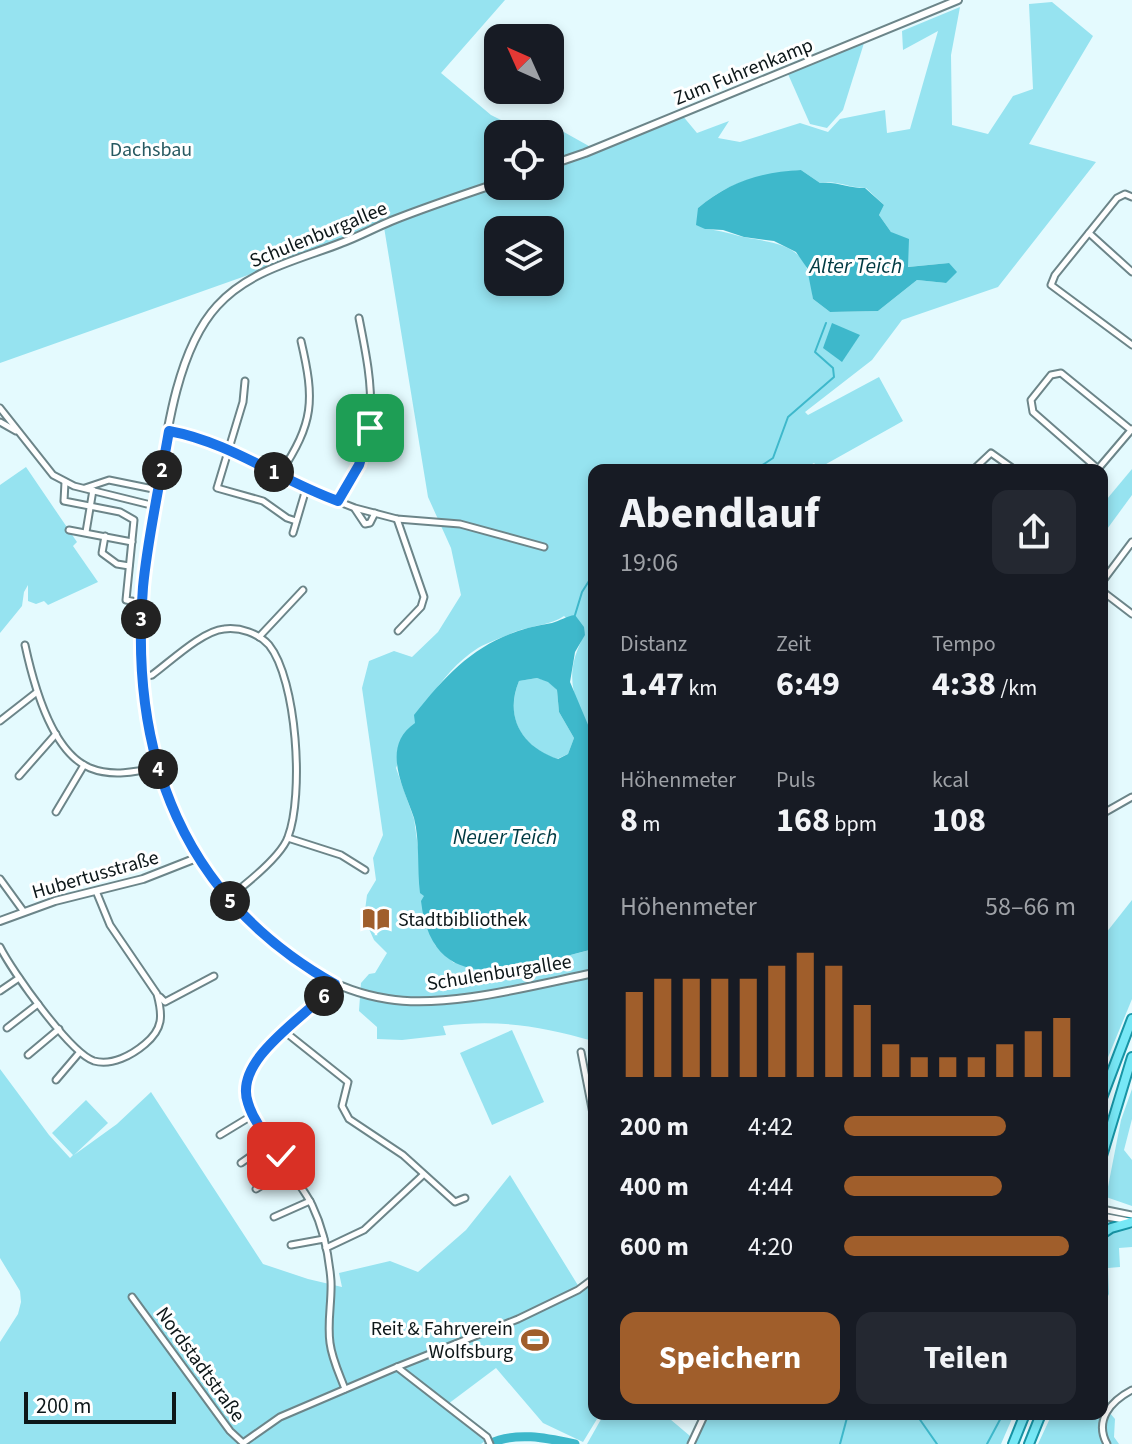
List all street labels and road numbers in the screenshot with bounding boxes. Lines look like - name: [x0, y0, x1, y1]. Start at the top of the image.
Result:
- street label: Zum Fuhrenkamp: [669, 31, 817, 113]
- street label: Schulenburgallee: [245, 195, 391, 275]
- street label: Hubertusstraße: [29, 843, 162, 906]
- street label: Schulenburgallee: [425, 948, 574, 998]
- street label: Nordstadtstraße: [149, 1301, 252, 1428]

